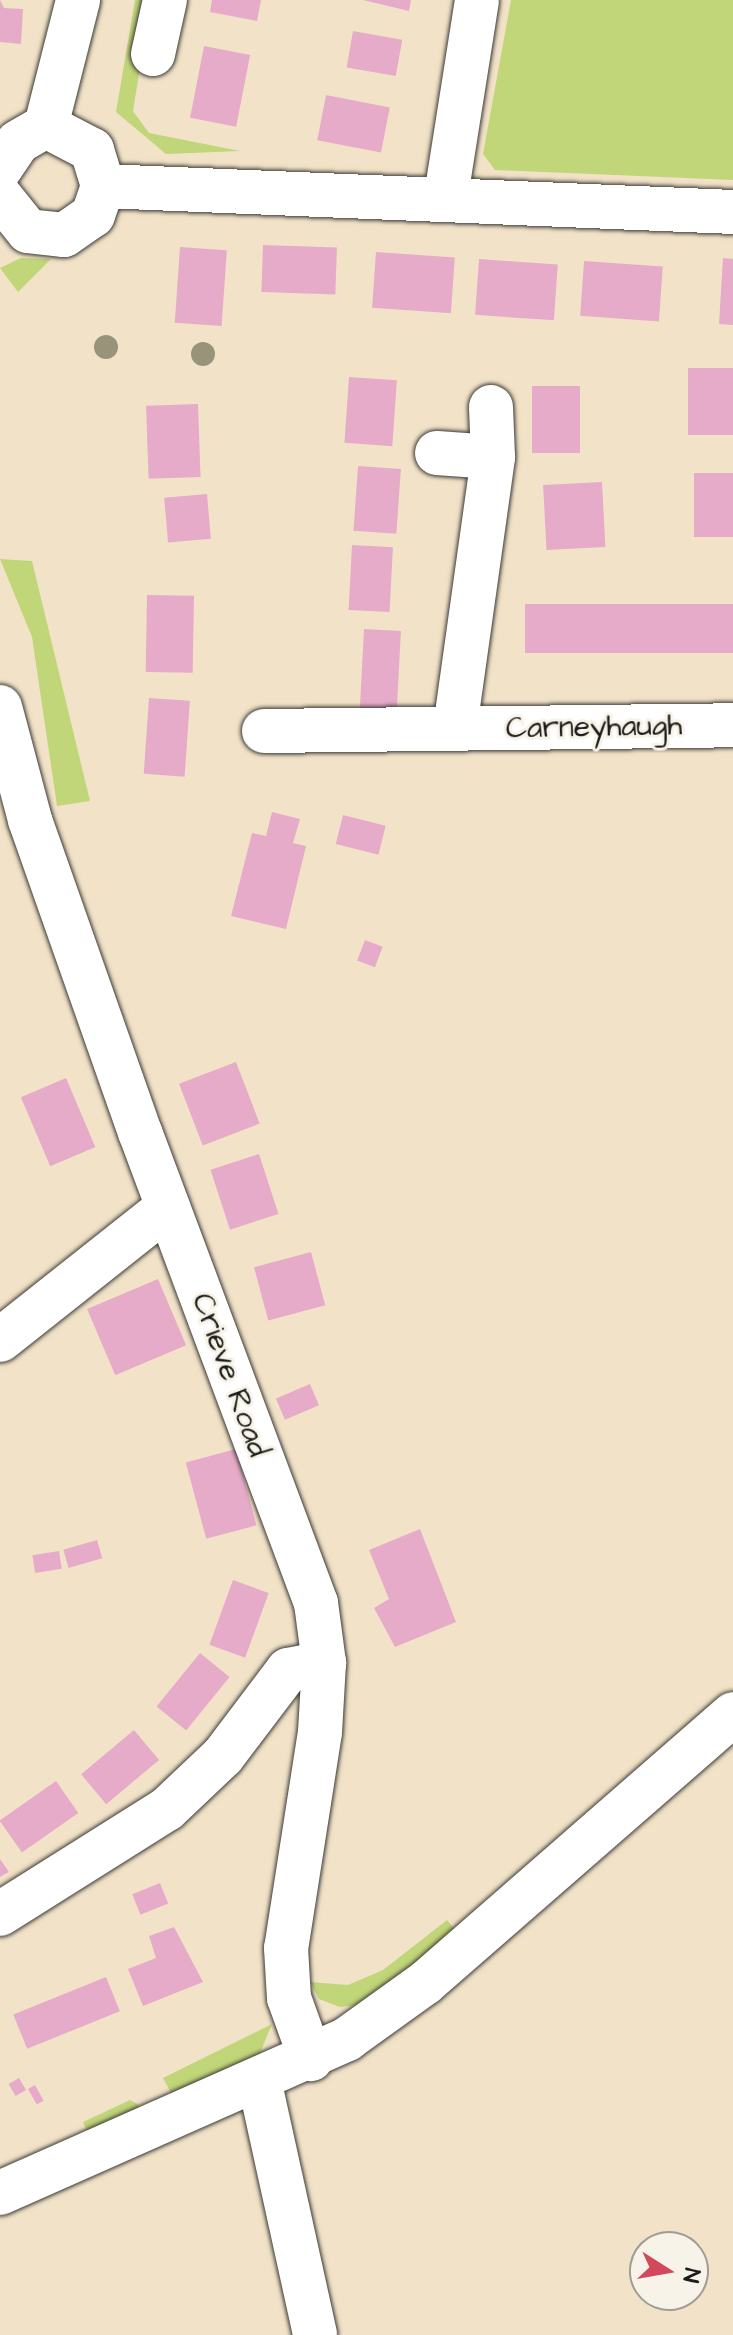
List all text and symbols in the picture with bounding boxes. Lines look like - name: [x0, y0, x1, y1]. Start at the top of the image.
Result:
- street label: Carneyhaugh: [505, 707, 683, 747]
- street label: Crieve Road: [184, 1288, 276, 1462]
- north arrow: [629, 2231, 709, 2311]
- text: N: [675, 2266, 708, 2285]

